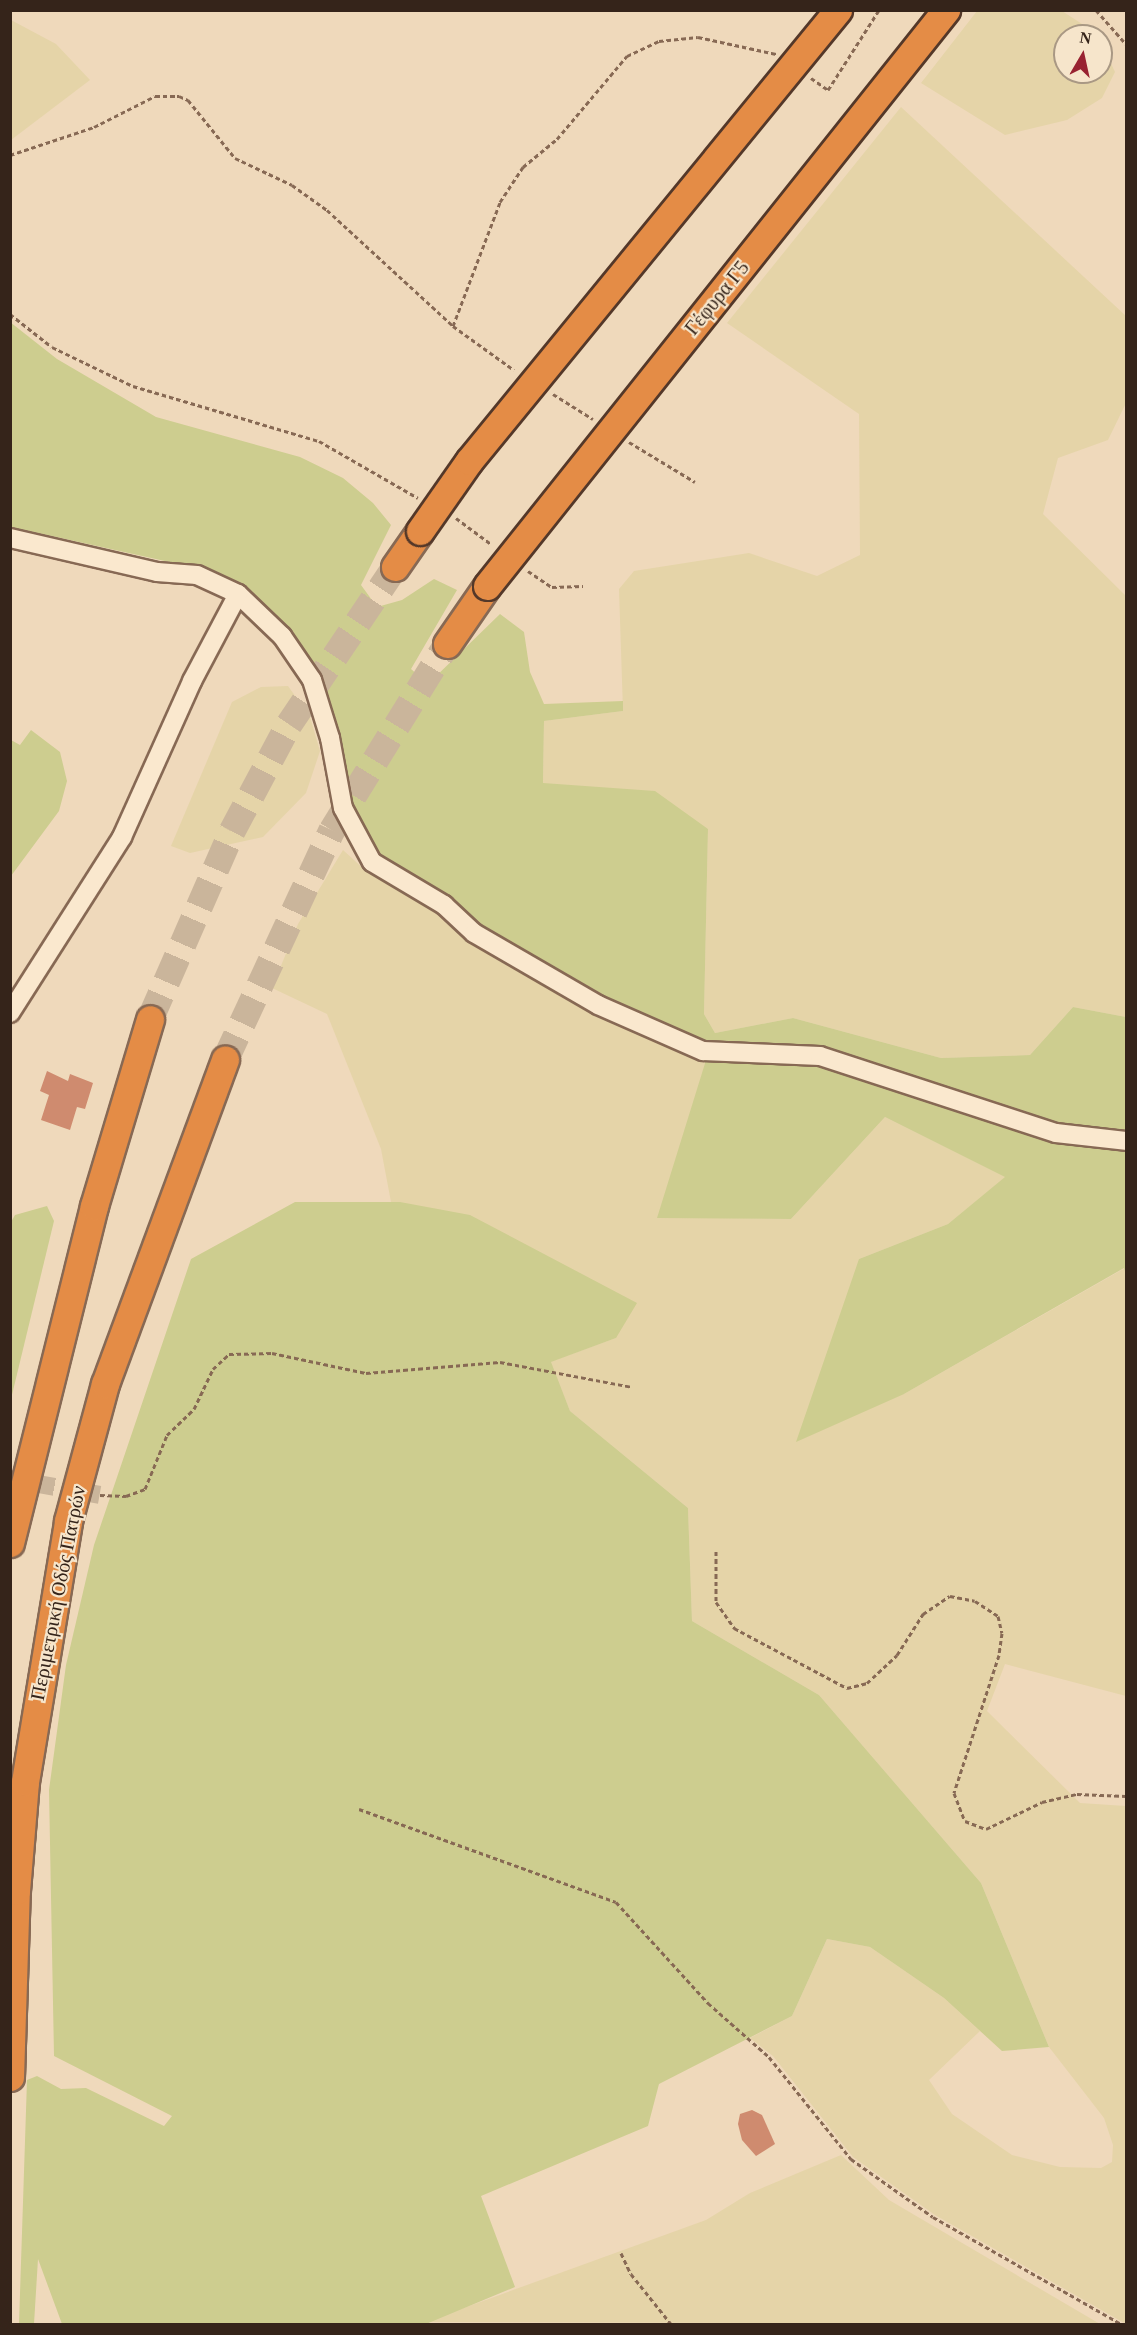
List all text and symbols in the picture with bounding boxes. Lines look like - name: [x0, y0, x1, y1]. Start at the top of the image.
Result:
- north arrow: [1053, 24, 1113, 84]
- text: N: [1079, 28, 1093, 47]
- street label: Γέφυρα Γ5: [680, 256, 754, 340]
- street label: Περιμετρική Οδός Πατρών: [25, 1484, 91, 1702]

